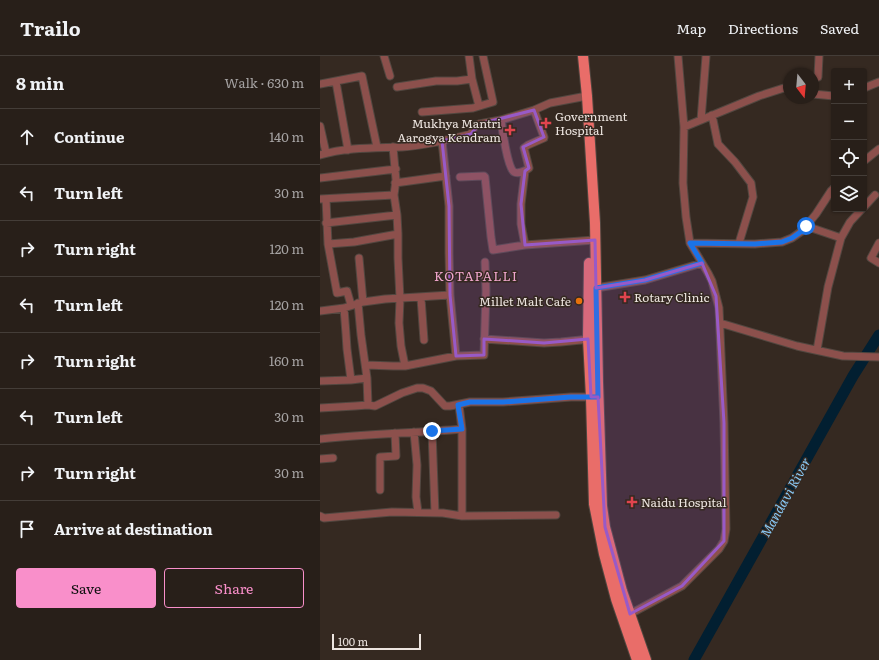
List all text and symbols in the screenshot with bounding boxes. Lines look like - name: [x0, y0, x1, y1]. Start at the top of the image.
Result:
- text: Trailo: [20, 14, 81, 42]
- text: Map: [676, 18, 706, 38]
- text: Directions: [728, 18, 798, 38]
- text: Saved: [820, 18, 859, 38]
- north arrow: [783, 68, 819, 104]
- map controls: [831, 68, 867, 212]
- button: +: [831, 68, 867, 104]
- text: 8 min: [16, 70, 64, 95]
- text: Walk · 630 m: [224, 73, 304, 92]
- button: −: [831, 104, 867, 140]
- place label: Government Hospital: [555, 107, 628, 139]
- place label: Mukhya Mantri Aarogya Kendram: [397, 114, 501, 146]
- marker: Government Hospital: [540, 117, 552, 129]
- marker: Mukhya Mantri Aarogya Kendram: [504, 124, 516, 136]
- text: Continue: [54, 125, 124, 148]
- icon: ahead: [16, 126, 38, 148]
- text: 140 m: [269, 127, 304, 146]
- button: locate: [831, 140, 867, 176]
- button: layers: [831, 176, 867, 212]
- text: Turn left: [54, 181, 123, 204]
- icon: left: [16, 182, 38, 204]
- text: 30 m: [274, 183, 304, 202]
- route start: [797, 217, 815, 235]
- text: Turn right: [54, 237, 136, 260]
- icon: right: [16, 238, 38, 260]
- text: 120 m: [269, 239, 304, 258]
- district label: KOTAPALLI: [434, 266, 518, 285]
- place label: Rotary Clinic: [634, 288, 709, 306]
- marker: Rotary Clinic: [619, 291, 631, 303]
- place label: Millet Malt Cafe: [479, 292, 571, 310]
- text: Turn left: [54, 293, 123, 316]
- icon: left: [16, 294, 38, 316]
- text: 120 m: [269, 295, 304, 314]
- marker: Millet Malt Cafe: [574, 296, 584, 306]
- text: Turn right: [54, 349, 136, 372]
- icon: right: [16, 350, 38, 372]
- text: 160 m: [269, 351, 304, 370]
- text: Turn left: [54, 405, 123, 428]
- icon: left: [16, 406, 38, 428]
- text: 30 m: [274, 407, 304, 426]
- route end: [423, 422, 441, 440]
- water label: Mandavi River: [755, 454, 815, 540]
- text: Turn right: [54, 461, 136, 484]
- icon: right: [16, 462, 38, 484]
- text: 30 m: [274, 463, 304, 482]
- place label: Naidu Hospital: [641, 493, 727, 511]
- marker: Naidu Hospital: [626, 496, 638, 508]
- text: Arrive at destination: [54, 517, 213, 540]
- icon: arrive: [16, 518, 38, 540]
- button: Save: [16, 568, 156, 608]
- button: Share: [164, 568, 304, 608]
- scale bar: [332, 632, 421, 651]
- text: 100 m: [338, 633, 368, 649]

